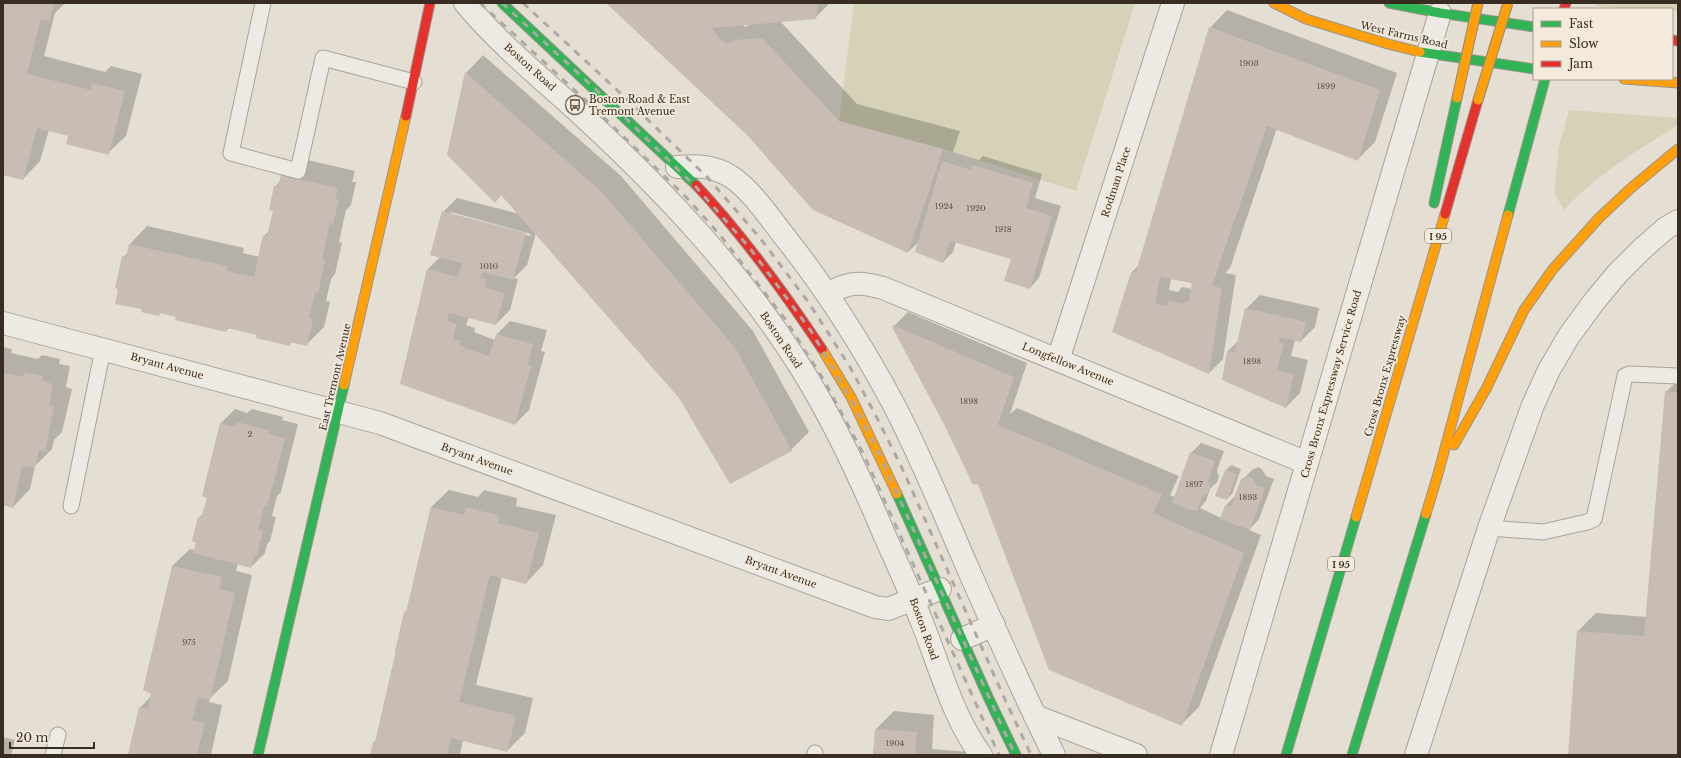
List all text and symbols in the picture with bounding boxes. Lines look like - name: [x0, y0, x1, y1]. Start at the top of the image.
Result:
- legend: [1533, 8, 1673, 80]
- text: Fast: [1569, 16, 1594, 31]
- street label: West Farms Road: [1358, 18, 1449, 51]
- text: Slow: [1569, 36, 1599, 51]
- street label: Boston Road: [501, 40, 559, 94]
- text: Jam: [1567, 56, 1593, 71]
- house number: 1903: [1239, 58, 1259, 68]
- house number: 1899: [1317, 81, 1335, 91]
- place label: Boston Road & East Tremont Avenue: [589, 93, 690, 118]
- bus stop icon: Boston Road & East Tremont Avenue: [564, 94, 586, 116]
- street label: Rodman Place: [1098, 145, 1134, 219]
- house number: 1924: [935, 201, 953, 211]
- house number: 1920: [966, 203, 986, 213]
- house number: 1918: [994, 224, 1012, 234]
- road number: I 95: [1425, 229, 1451, 243]
- house number: 1010: [480, 261, 499, 271]
- street label: Cross Bronx Expressway Service Road: [1298, 288, 1364, 480]
- street label: Boston Road: [757, 309, 805, 371]
- street label: Cross Bronx Expressway: [1361, 313, 1409, 438]
- street label: East Tremont Avenue: [316, 322, 354, 432]
- street label: Longfellow Avenue: [1020, 340, 1116, 388]
- street label: Bryant Avenue: [129, 350, 205, 382]
- house number: 1898: [1243, 356, 1261, 366]
- house number: 1898: [960, 396, 978, 406]
- house number: 2: [248, 429, 253, 439]
- street label: Bryant Avenue: [439, 440, 515, 478]
- house number: 1897: [1185, 479, 1204, 489]
- house number: 1893: [1239, 492, 1257, 502]
- street label: Bryant Avenue: [743, 553, 819, 591]
- road number: I 95: [1328, 557, 1354, 571]
- street label: Boston Road: [907, 596, 941, 662]
- house number: 975: [182, 637, 196, 647]
- scale bar: [10, 724, 94, 750]
- text: 20 m: [16, 730, 48, 745]
- house number: 1904: [885, 738, 905, 748]

